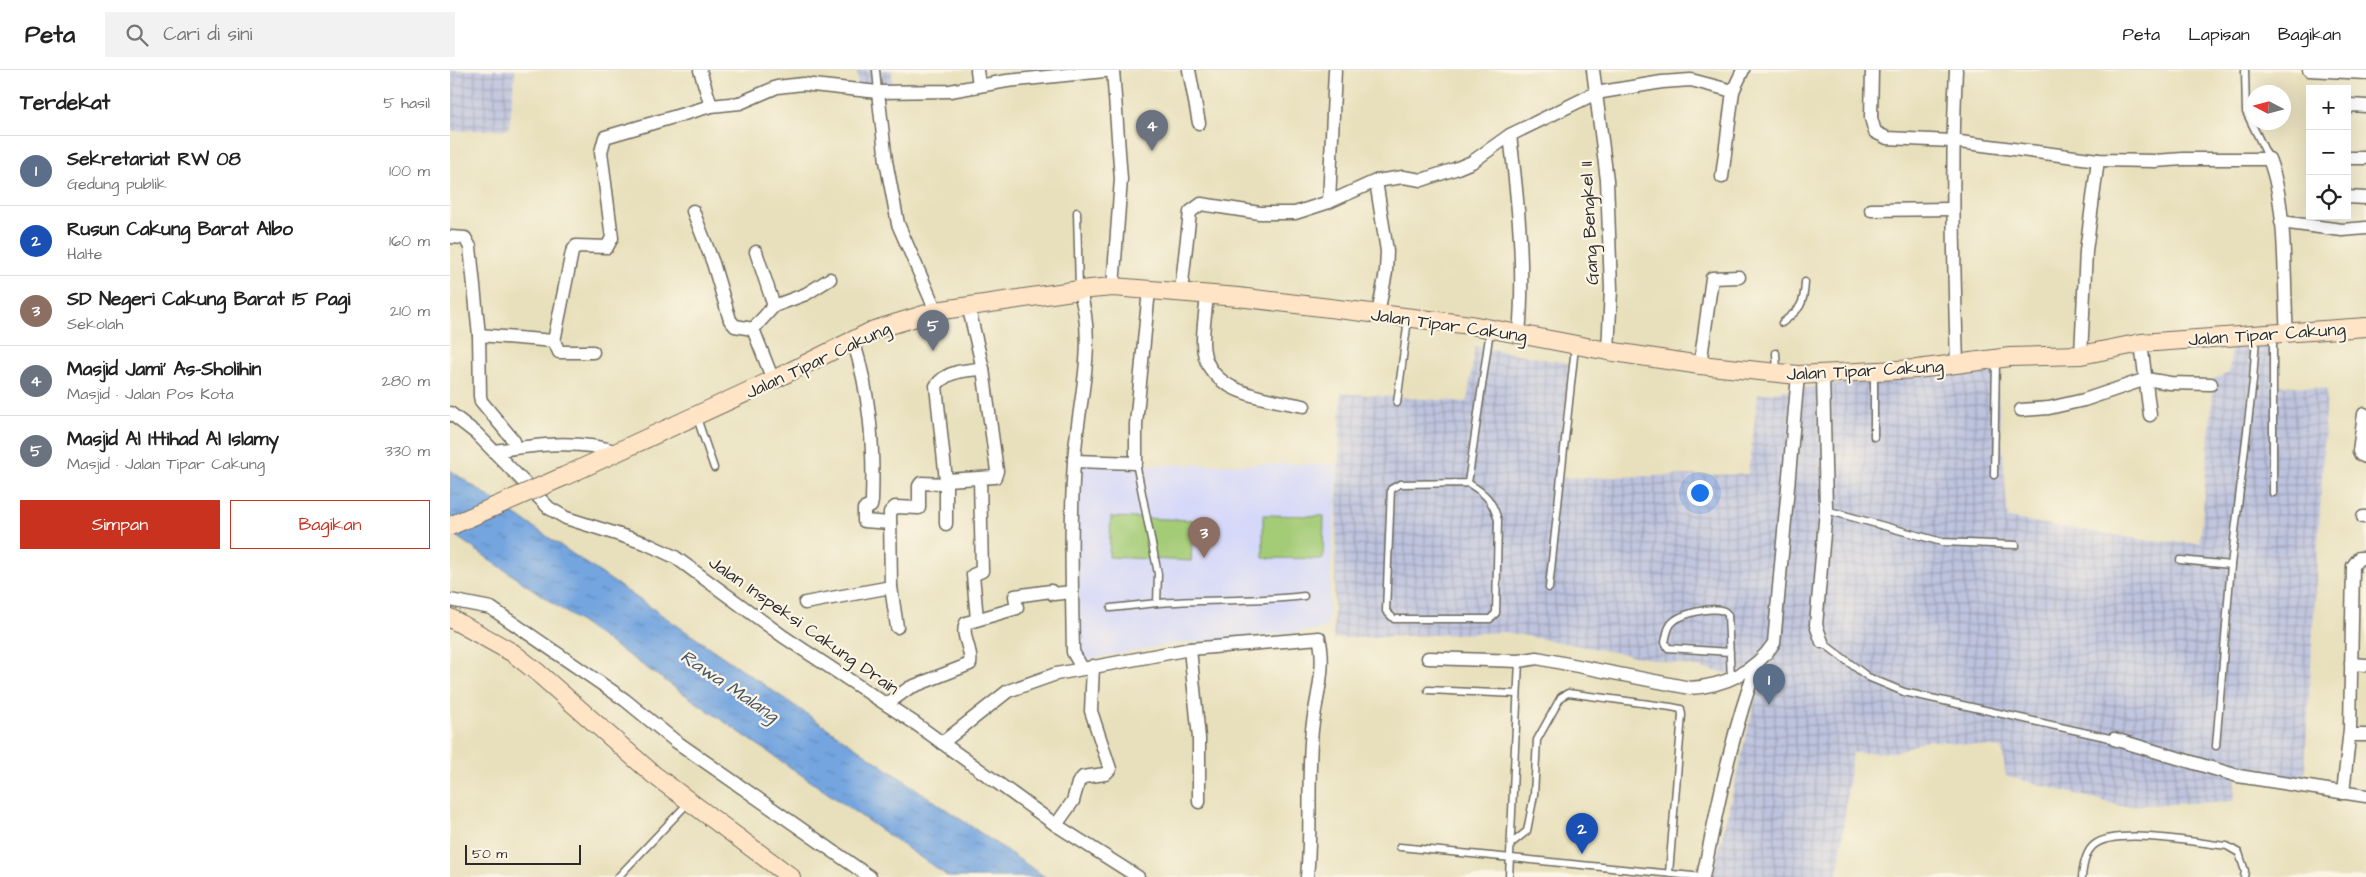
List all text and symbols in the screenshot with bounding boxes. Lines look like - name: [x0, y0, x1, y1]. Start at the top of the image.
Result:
- search box: [105, 12, 455, 57]
- text: Peta: [25, 18, 75, 52]
- icon: search: [123, 21, 151, 49]
- text: Cari di sini: [163, 21, 252, 48]
- text: Peta: [2123, 22, 2160, 47]
- text: Lapisan: [2188, 22, 2250, 47]
- text: Bagikan: [2278, 22, 2341, 47]
- north arrow: [2246, 85, 2291, 130]
- map controls: [2306, 85, 2351, 220]
- button: +: [2306, 85, 2351, 130]
- text: Terdekat: [20, 88, 110, 117]
- text: 5 hasil: [383, 92, 430, 114]
- pin: 4: [1136, 110, 1168, 151]
- button: −: [2306, 130, 2351, 175]
- text: Sekretariat RW 08: [67, 146, 241, 173]
- text: 1: [35, 160, 37, 182]
- text: 100 m: [389, 160, 430, 182]
- street label: Gang Bengkel II: [1574, 160, 1606, 286]
- text: Gedung publik: [67, 173, 167, 195]
- button: locate: [2306, 175, 2351, 220]
- text: Rusun Cakung Barat Albo: [67, 216, 293, 243]
- text: 2: [31, 230, 41, 252]
- text: 160 m: [389, 230, 430, 252]
- text: Halte: [67, 243, 102, 265]
- text: SD Negeri Cakung Barat 15 Pagi: [67, 286, 350, 313]
- text: 3: [32, 300, 40, 322]
- text: 210 m: [390, 300, 430, 322]
- street label: Jalan Tipar Cakung: [1369, 302, 1529, 350]
- pin: 5: [917, 310, 949, 351]
- text: Sekolah: [67, 313, 123, 335]
- street label: Jalan Tipar Cakung: [742, 316, 895, 406]
- street label: Jalan Tipar Cakung: [2188, 317, 2347, 353]
- street label: Jalan Tipar Cakung: [1786, 354, 1944, 388]
- text: Masjid Jami' As-Sholihin: [67, 356, 261, 383]
- text: 4: [31, 370, 41, 392]
- text: 280 m: [382, 370, 430, 392]
- text: Masjid · Jalan Pos Kota: [67, 383, 234, 405]
- text: Masjid Al Ittihad Al Islamy: [67, 426, 279, 453]
- text: 5: [30, 440, 42, 462]
- text: 330 m: [385, 440, 430, 462]
- text: Masjid · Jalan Tipar Cakung: [67, 453, 265, 475]
- your location: [1687, 480, 1713, 506]
- button: Simpan: [20, 500, 220, 549]
- button: Bagikan: [230, 500, 430, 549]
- pin: 3: [1188, 517, 1220, 558]
- street label: Jalan Inspeksi Cakung Drain: [703, 550, 904, 702]
- water label: Rawa Malang: [675, 643, 785, 730]
- pin: 1: [1753, 664, 1785, 705]
- pin: 2: [1566, 813, 1598, 854]
- scale bar: [465, 842, 581, 865]
- text: 50 m: [472, 844, 507, 864]

